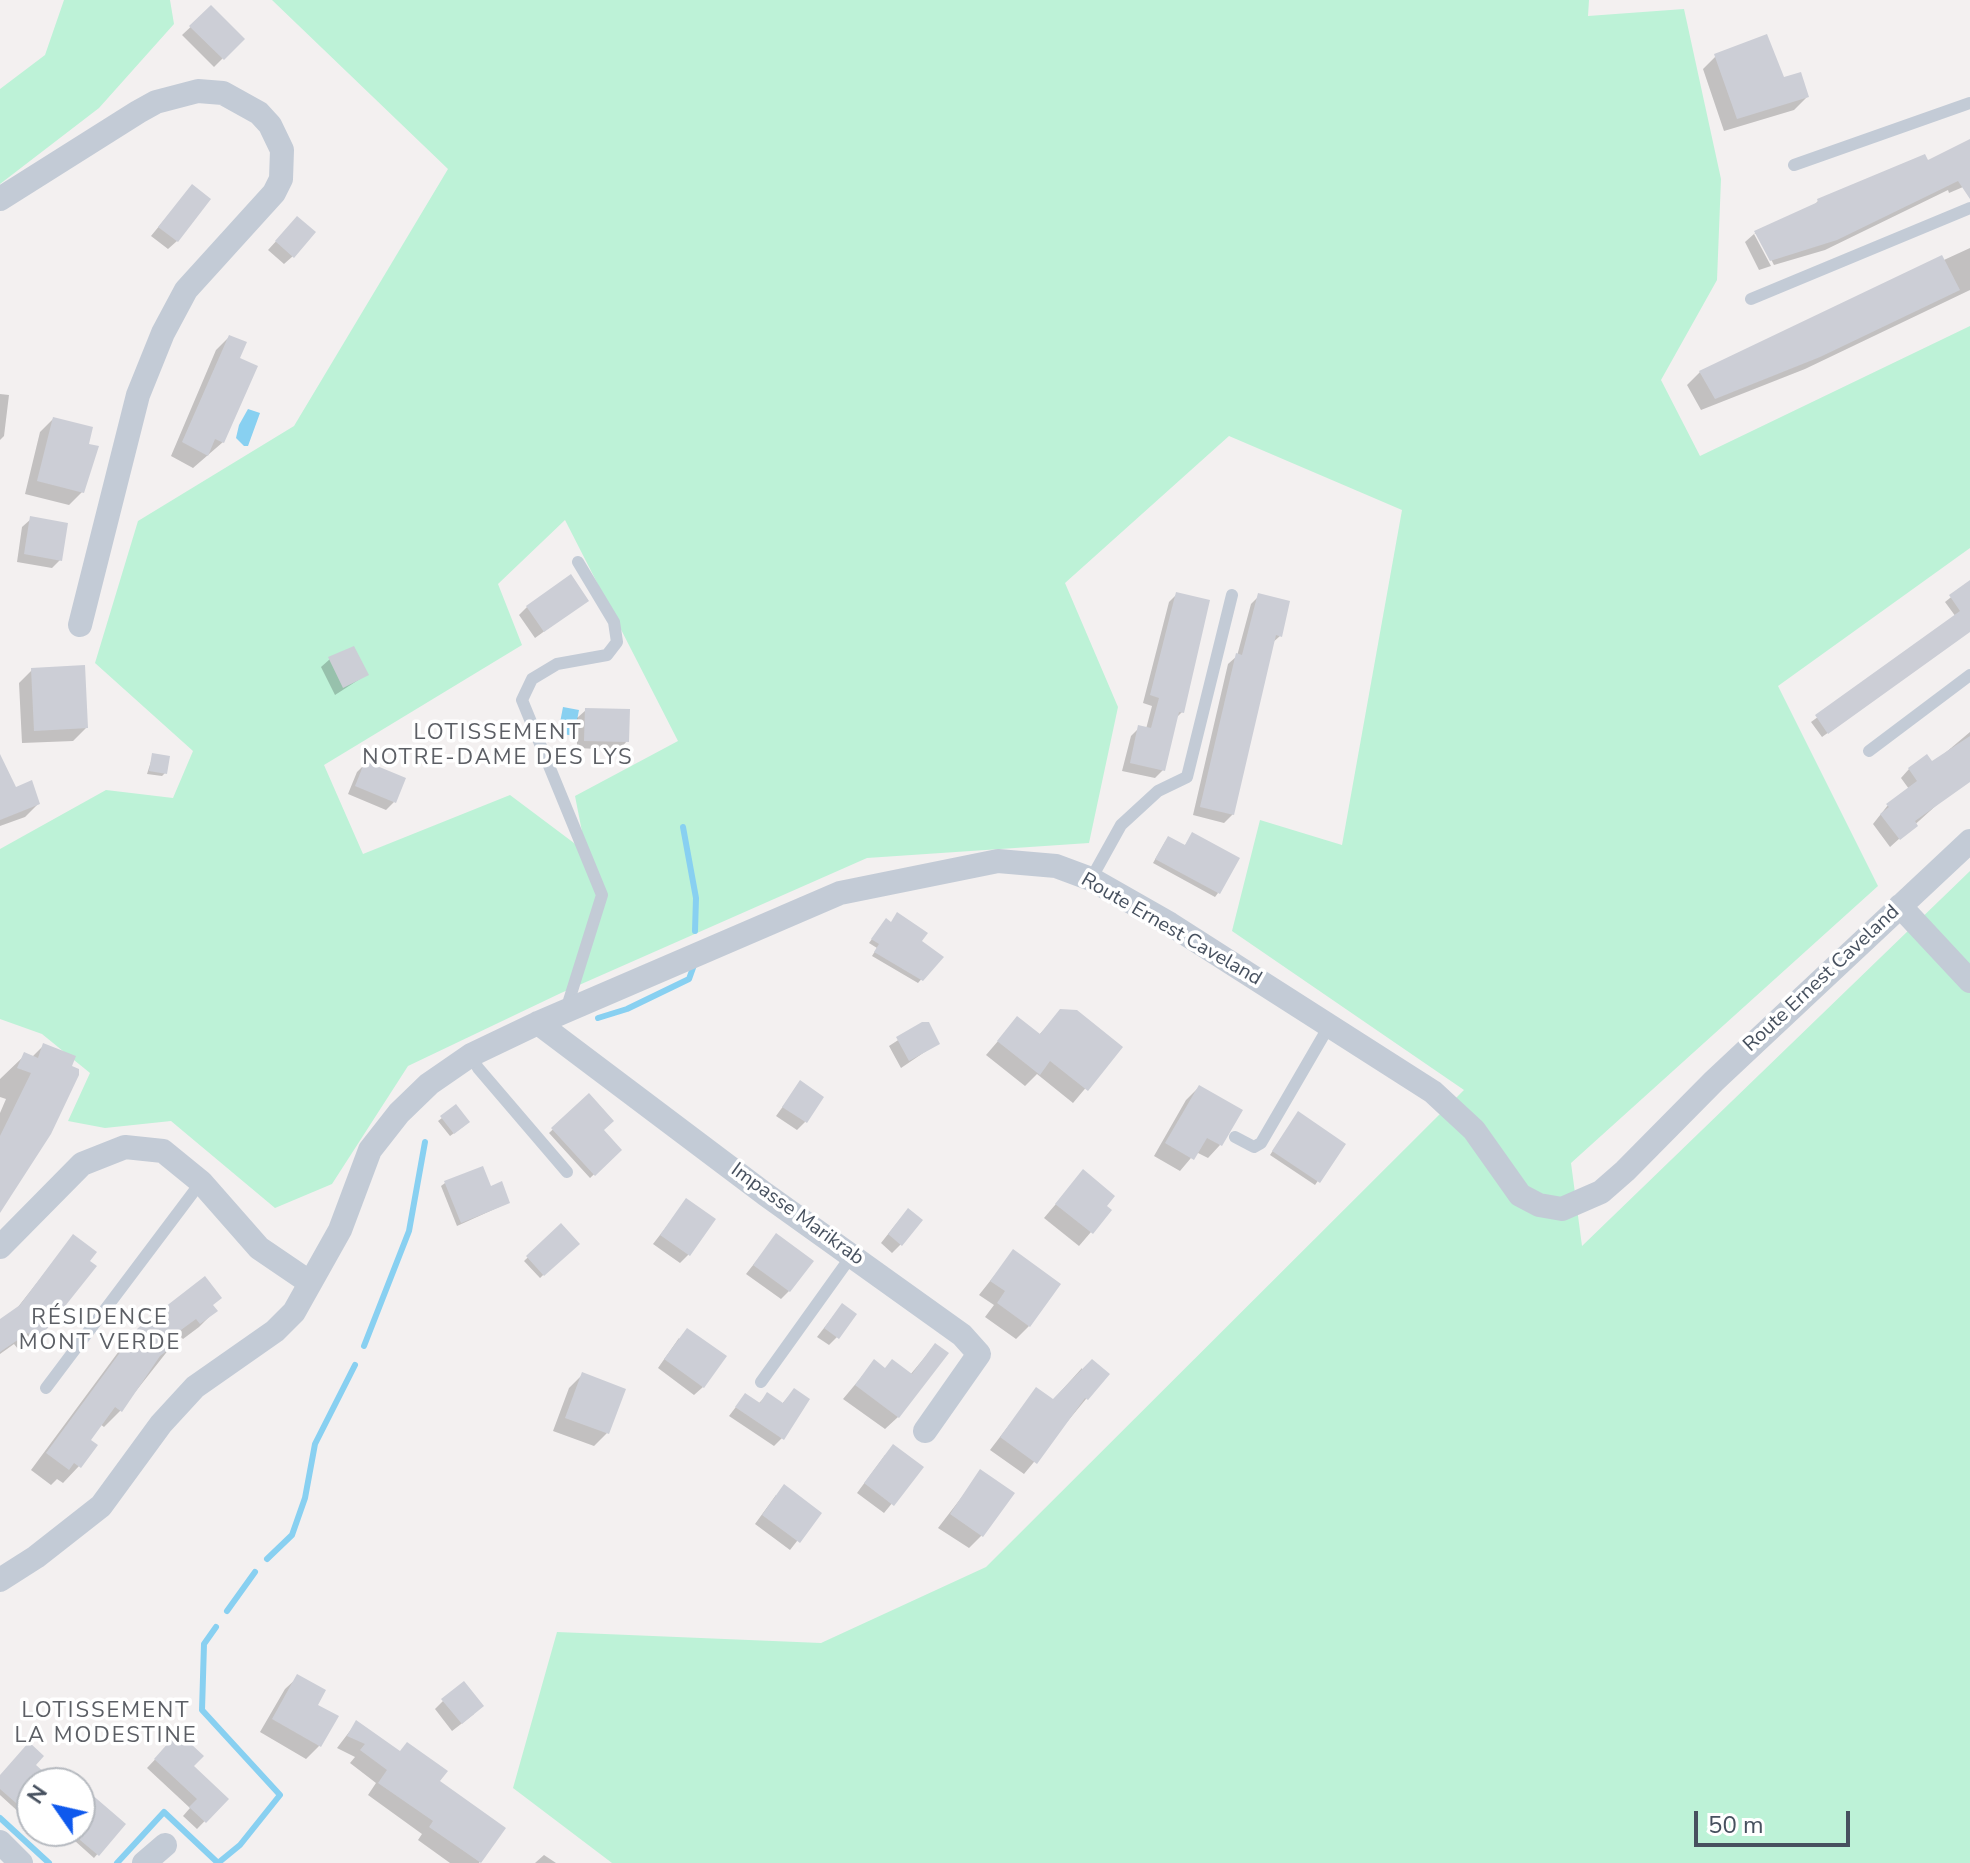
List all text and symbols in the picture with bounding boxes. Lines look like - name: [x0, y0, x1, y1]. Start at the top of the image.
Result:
- district label: LOTISSEMENT NOTRE-DAME DES LYS: [362, 721, 634, 772]
- street label: Route Ernest Caveland: [1076, 868, 1266, 992]
- street label: Route Ernest Caveland: [1739, 900, 1905, 1058]
- street label: Impasse Marikrab: [726, 1159, 868, 1271]
- district label: RÉSIDENCE MONT VERDE: [19, 1306, 181, 1358]
- district label: LOTISSEMENT LA MODESTINE: [15, 1699, 197, 1750]
- north arrow: [16, 1767, 96, 1847]
- text: N: [21, 1779, 55, 1810]
- scale bar: [1698, 1795, 1854, 1845]
- text: 50 m: [1708, 1809, 1764, 1841]

